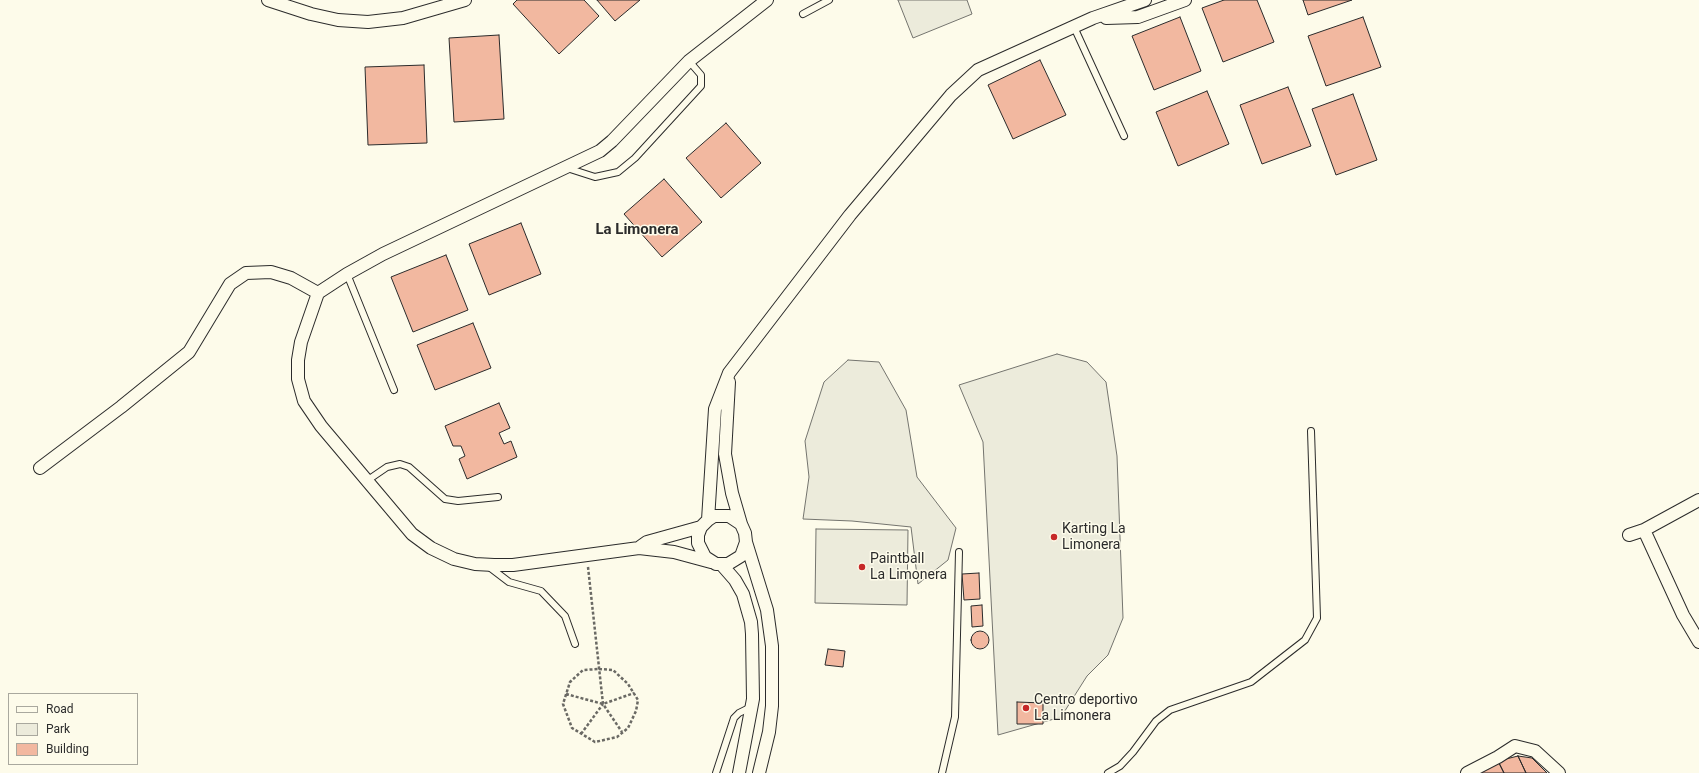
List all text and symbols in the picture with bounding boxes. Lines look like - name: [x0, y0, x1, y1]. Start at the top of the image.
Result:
- district label: La Limonera: [595, 221, 679, 239]
- place label: Karting La Limonera: [1062, 521, 1126, 554]
- marker: Karting La Limonera: [1049, 532, 1059, 542]
- place label: Paintball La Limonera: [870, 551, 947, 584]
- marker: Paintball La Limonera: [857, 562, 867, 572]
- place label: Centro deportivo La Limonera: [1034, 692, 1138, 724]
- legend: [8, 693, 138, 765]
- text: Road: [46, 702, 74, 716]
- marker: Centro deportivo La Limonera: [1021, 703, 1031, 713]
- text: Park: [46, 722, 70, 736]
- text: Building: [46, 742, 89, 756]

